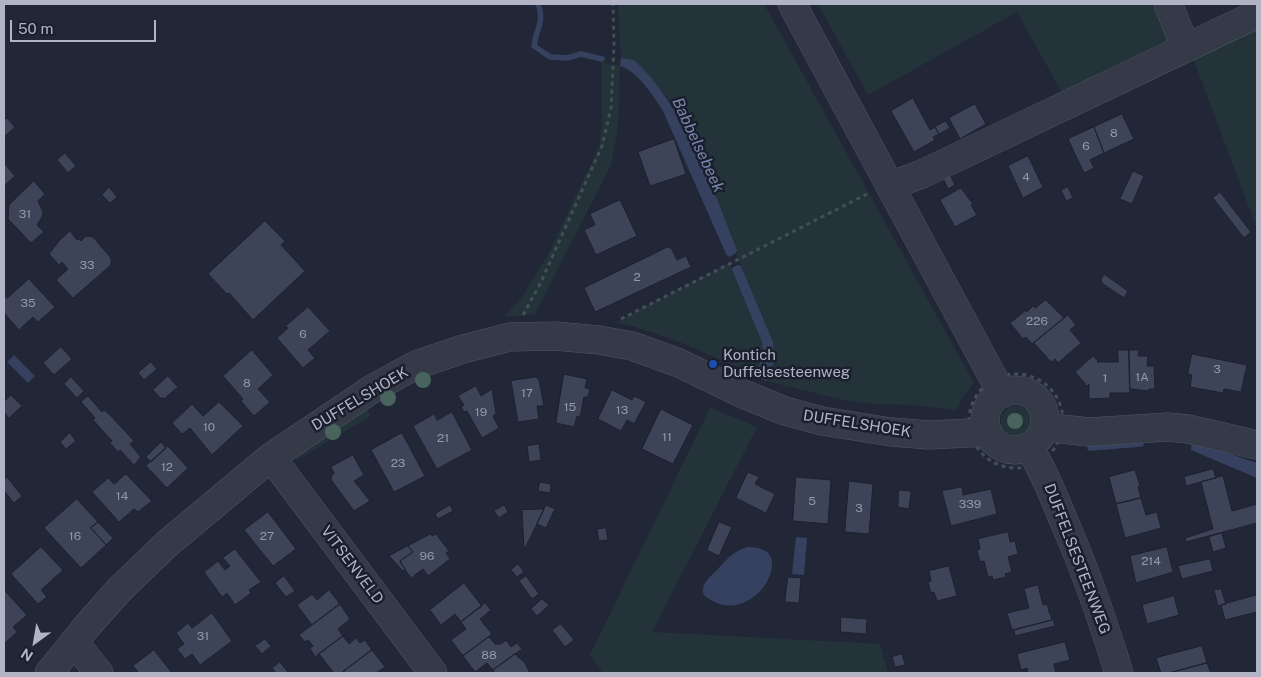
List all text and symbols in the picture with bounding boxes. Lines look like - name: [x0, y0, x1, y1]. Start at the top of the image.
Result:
- scale bar: [12, 10, 159, 42]
- text: 50 m: [18, 20, 53, 37]
- water label: Babbelsebeek: [668, 95, 728, 195]
- house number: 8: [1110, 126, 1118, 140]
- house number: 6: [1082, 139, 1090, 153]
- house number: 4: [1022, 170, 1030, 184]
- house number: 31: [19, 207, 31, 221]
- house number: 33: [79, 258, 95, 272]
- house number: 2: [633, 270, 641, 284]
- house number: 35: [20, 296, 36, 310]
- house number: 226: [1026, 314, 1048, 328]
- house number: 6: [299, 327, 307, 341]
- place label: Kontich Duffelsesteenweg: [723, 346, 850, 381]
- marker: Kontich Duffelsesteenweg: [707, 358, 719, 370]
- house number: 3: [1213, 362, 1221, 376]
- street label: DUFFELSHOEK: [309, 363, 411, 435]
- house number: 1A: [1135, 370, 1149, 384]
- house number: 1: [1103, 371, 1107, 385]
- house number: 8: [243, 376, 251, 390]
- house number: 17: [521, 386, 533, 400]
- house number: 15: [564, 400, 576, 414]
- house number: 13: [616, 403, 628, 417]
- house number: 19: [475, 405, 487, 419]
- street label: DUFFELSHOEK: [802, 407, 912, 441]
- house number: 10: [203, 420, 215, 434]
- house number: 11: [662, 430, 672, 444]
- house number: 21: [437, 431, 449, 445]
- house number: 23: [391, 456, 405, 470]
- house number: 12: [161, 460, 173, 474]
- street label: DUFFELSESTEENWEG: [1040, 481, 1114, 637]
- house number: 14: [116, 489, 128, 503]
- house number: 5: [808, 494, 816, 508]
- house number: 339: [959, 497, 981, 511]
- house number: 3: [855, 501, 863, 515]
- street label: VITSENVELD: [317, 523, 387, 607]
- house number: 16: [69, 529, 81, 543]
- house number: 27: [260, 529, 274, 543]
- house number: 96: [420, 549, 434, 563]
- house number: 214: [1141, 554, 1161, 568]
- north arrow: [10, 617, 60, 667]
- house number: 31: [197, 629, 209, 643]
- text: N: [18, 645, 36, 664]
- house number: 88: [481, 648, 497, 662]

